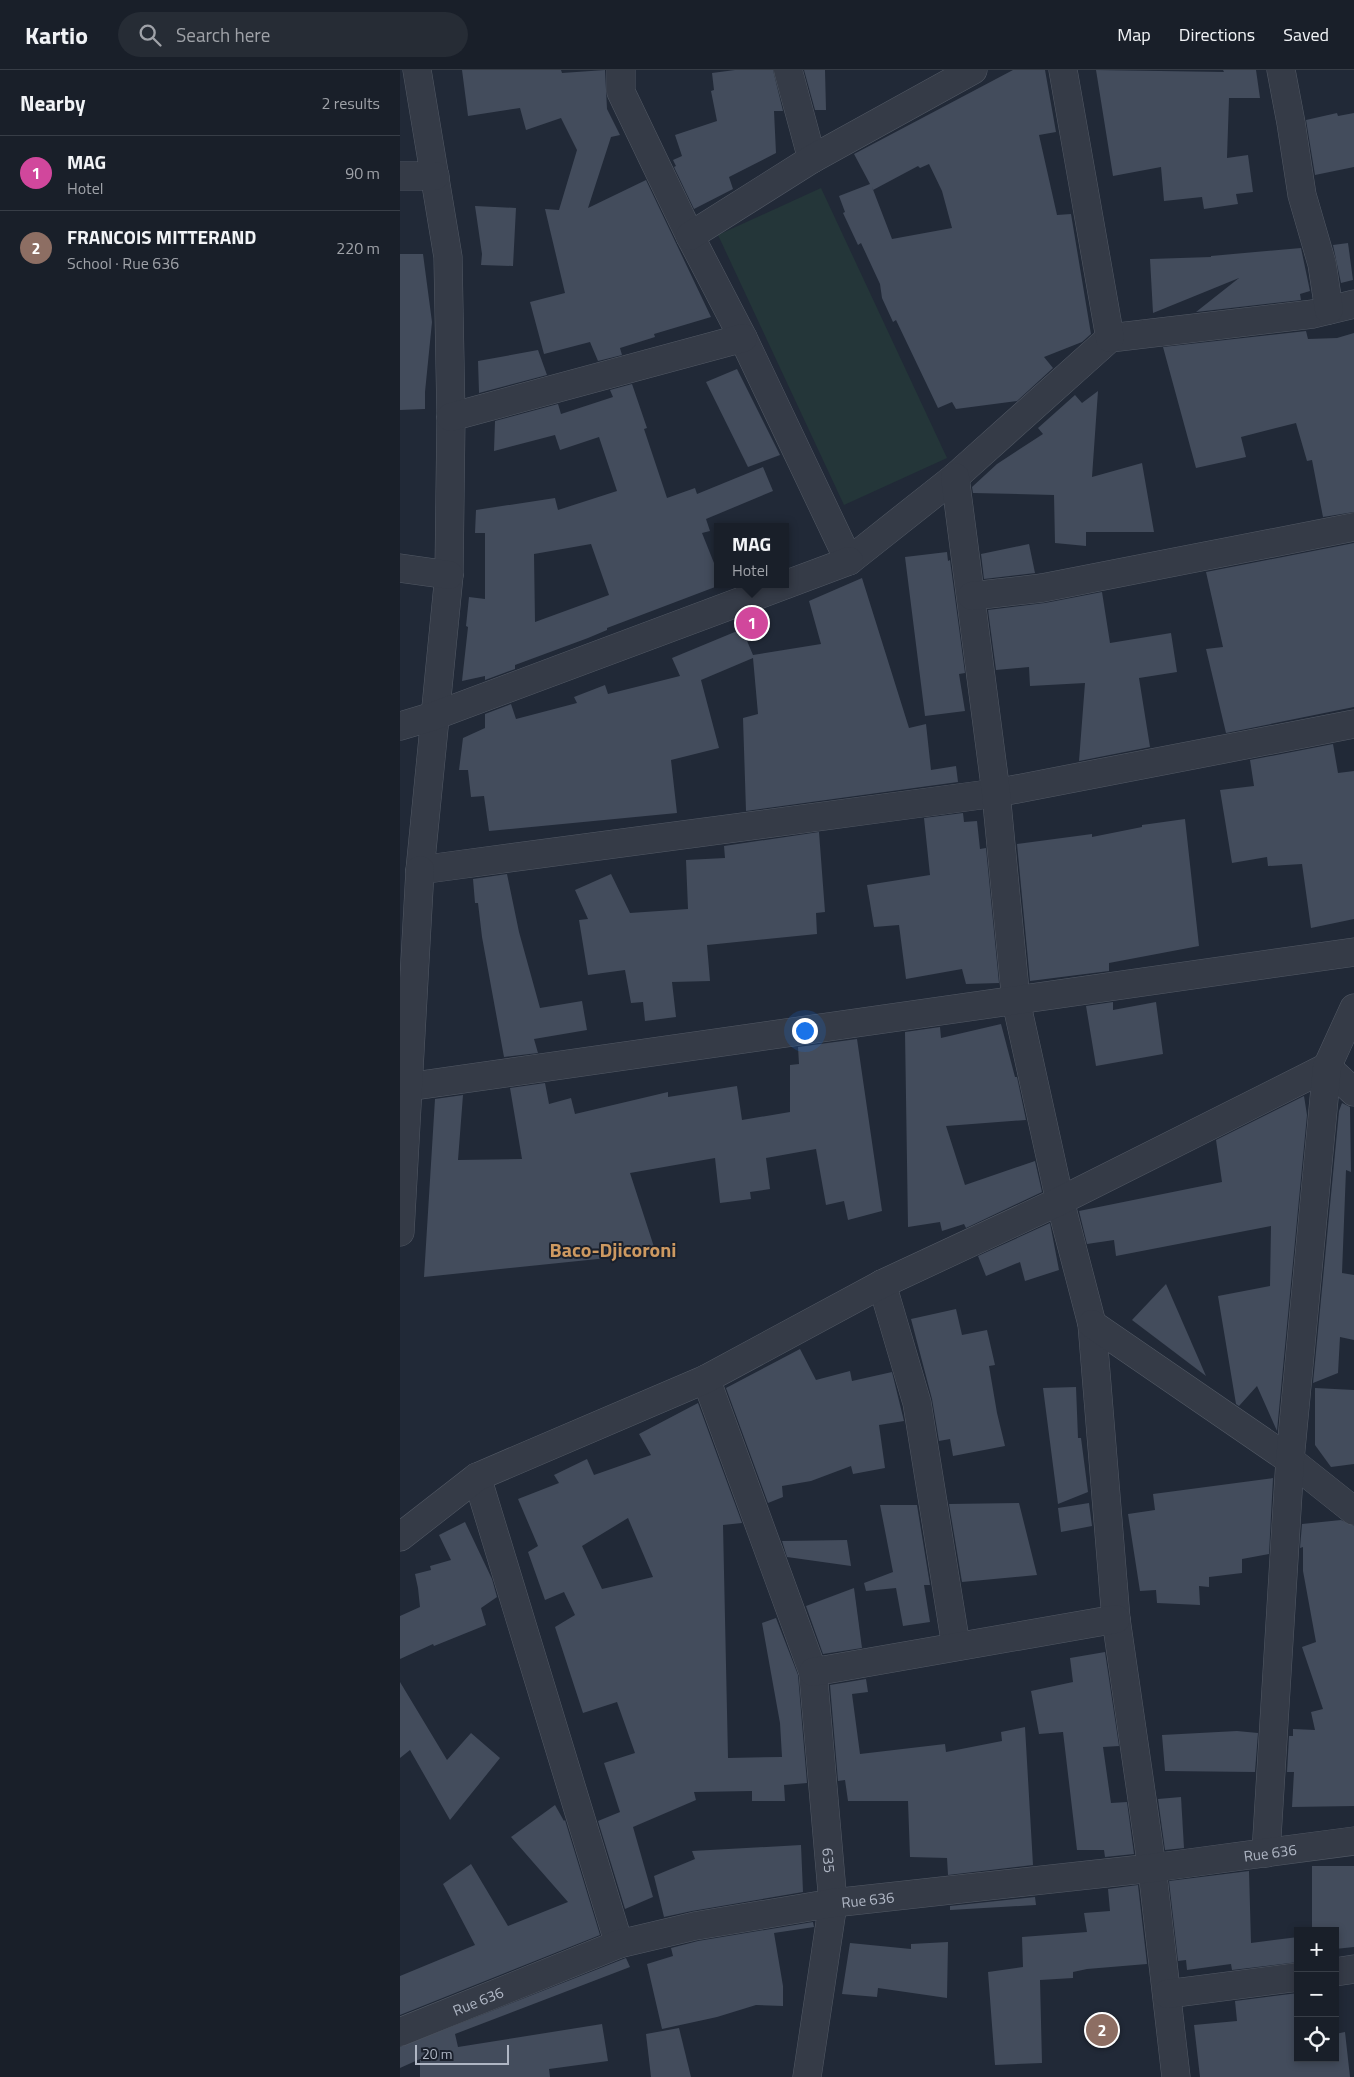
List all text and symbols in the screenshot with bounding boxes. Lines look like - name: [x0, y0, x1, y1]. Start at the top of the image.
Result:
- search box: [118, 12, 468, 57]
- text: Kartio: [25, 17, 88, 53]
- text: Search here: [176, 20, 270, 49]
- icon: search: [136, 21, 164, 49]
- text: Map: [1117, 21, 1151, 48]
- text: Directions: [1179, 21, 1255, 48]
- text: Saved: [1283, 21, 1329, 48]
- text: Nearby: [20, 87, 85, 119]
- text: 2 results: [321, 91, 380, 115]
- text: MAG: [67, 147, 106, 176]
- text: 1: [32, 161, 40, 185]
- text: 90 m: [345, 161, 380, 185]
- text: Hotel: [67, 176, 104, 200]
- text: FRANCOIS MITTERAND: [67, 222, 256, 251]
- text: 2: [32, 236, 40, 260]
- text: 220 m: [336, 236, 380, 260]
- text: School · Rue 636: [67, 251, 179, 275]
- popup: [714, 523, 789, 588]
- text: MAG: [732, 529, 771, 558]
- text: Hotel: [732, 558, 768, 582]
- pin: 1: [736, 604, 768, 642]
- your location: [792, 1018, 818, 1044]
- district label: Baco-Djicoroni: [550, 1234, 676, 1265]
- street label: Rue 636: [1242, 1837, 1298, 1867]
- street label: 635: [817, 1847, 842, 1874]
- street label: Rue 636: [840, 1885, 896, 1914]
- map controls: [1294, 1927, 1339, 2062]
- button: +: [1294, 1927, 1339, 1972]
- button: −: [1294, 1972, 1339, 2017]
- street label: Rue 636: [449, 1980, 507, 2021]
- pin: 2: [1086, 2011, 1118, 2049]
- button: locate: [1294, 2017, 1339, 2062]
- scale bar: [415, 2042, 509, 2065]
- text: 20 m: [422, 2043, 452, 2064]

